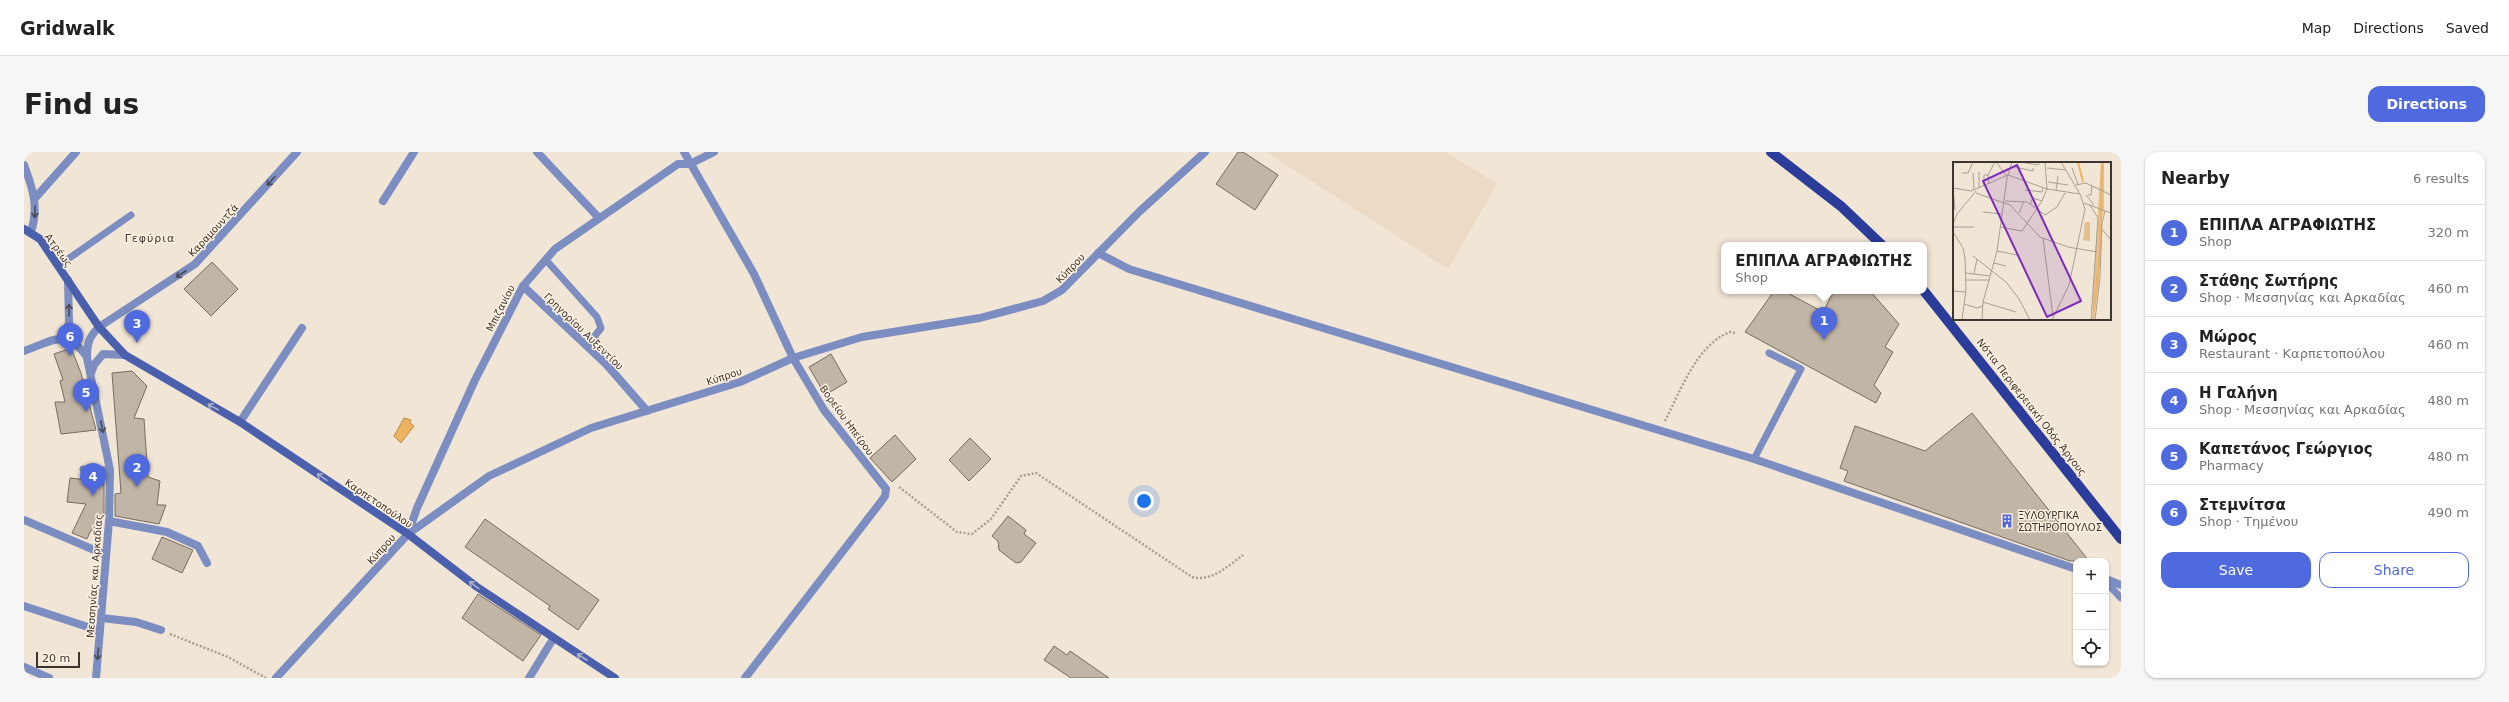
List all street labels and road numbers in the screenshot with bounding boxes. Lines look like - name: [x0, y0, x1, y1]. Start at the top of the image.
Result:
- street label: Καραμουντζά: [186, 201, 241, 259]
- street label: Ατρέως: [43, 231, 74, 269]
- street label: Κύπρου: [1054, 251, 1087, 285]
- street label: Μπιζανίου: [484, 283, 517, 333]
- street label: Γρηγορίου Αυξεντίου: [542, 291, 626, 372]
- street label: Νότια Περιφερειακή Οδός Άργους: [1975, 337, 2088, 478]
- street label: Κύπρου: [705, 366, 743, 387]
- street label: Βορείου Ηπείρου: [818, 383, 876, 458]
- street label: Καρπετοπούλου: [343, 477, 415, 530]
- street label: Μεσσηνίας και Αρκαδίας: [85, 514, 104, 638]
- street label: Κύπρου: [365, 532, 398, 567]

